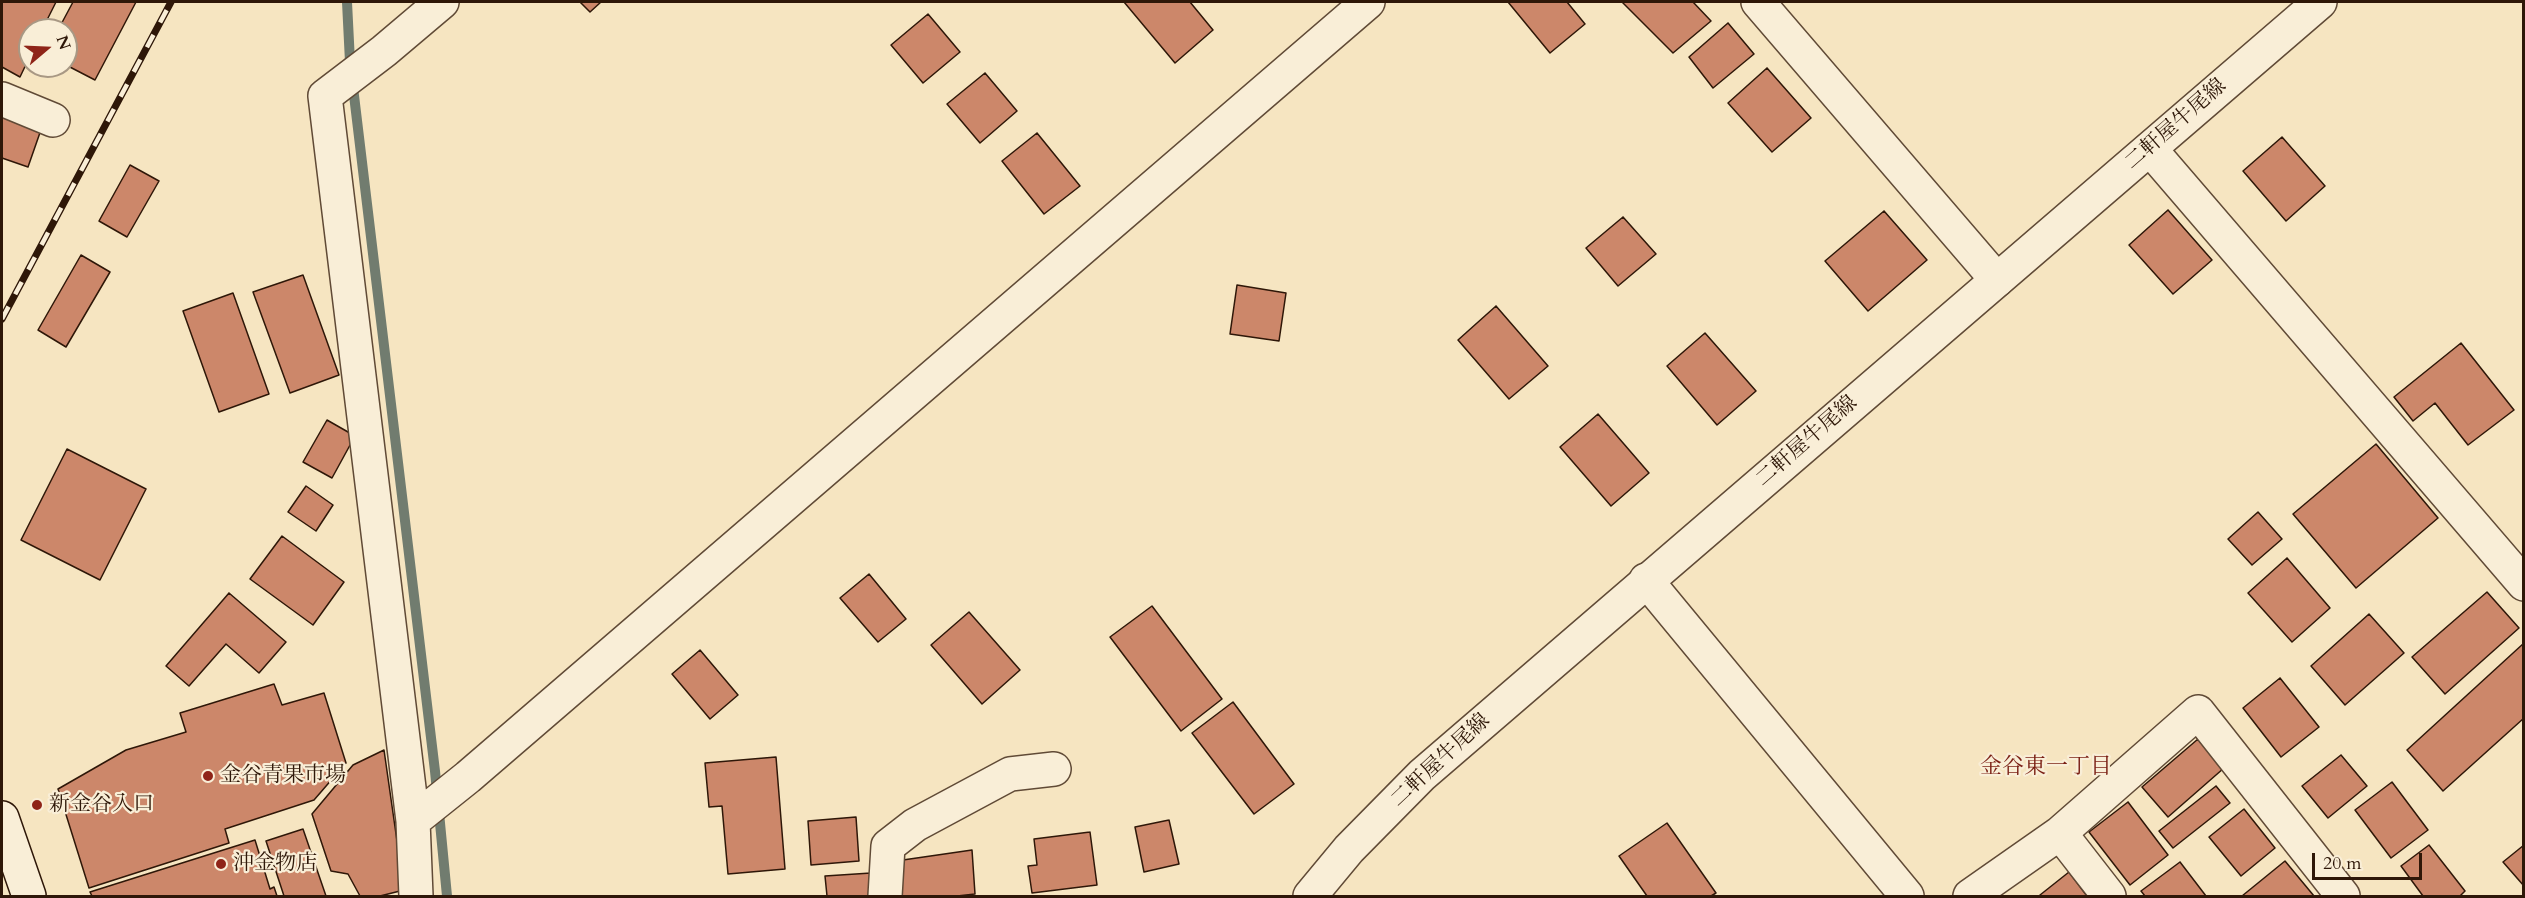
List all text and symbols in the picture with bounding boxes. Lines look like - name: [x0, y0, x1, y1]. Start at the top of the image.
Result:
- north arrow: [18, 18, 78, 78]
- text: N: [50, 33, 76, 53]
- street label: 二軒屋牛尾線: [2120, 74, 2232, 176]
- street label: 二軒屋牛尾線: [1751, 391, 1863, 493]
- street label: 二軒屋牛尾線: [1386, 709, 1496, 813]
- district label: 金谷東一丁目: [1980, 755, 2112, 781]
- place label: 金谷青果市場: [220, 763, 346, 789]
- marker: 金谷青果市場: [201, 769, 215, 783]
- place label: 新金谷入口: [49, 792, 154, 818]
- marker: 新金谷入口: [30, 798, 44, 812]
- scale bar: [2315, 841, 2424, 879]
- place label: 沖金物店: [233, 851, 317, 877]
- text: 20 m: [2323, 851, 2362, 876]
- marker: 沖金物店: [214, 857, 228, 871]

